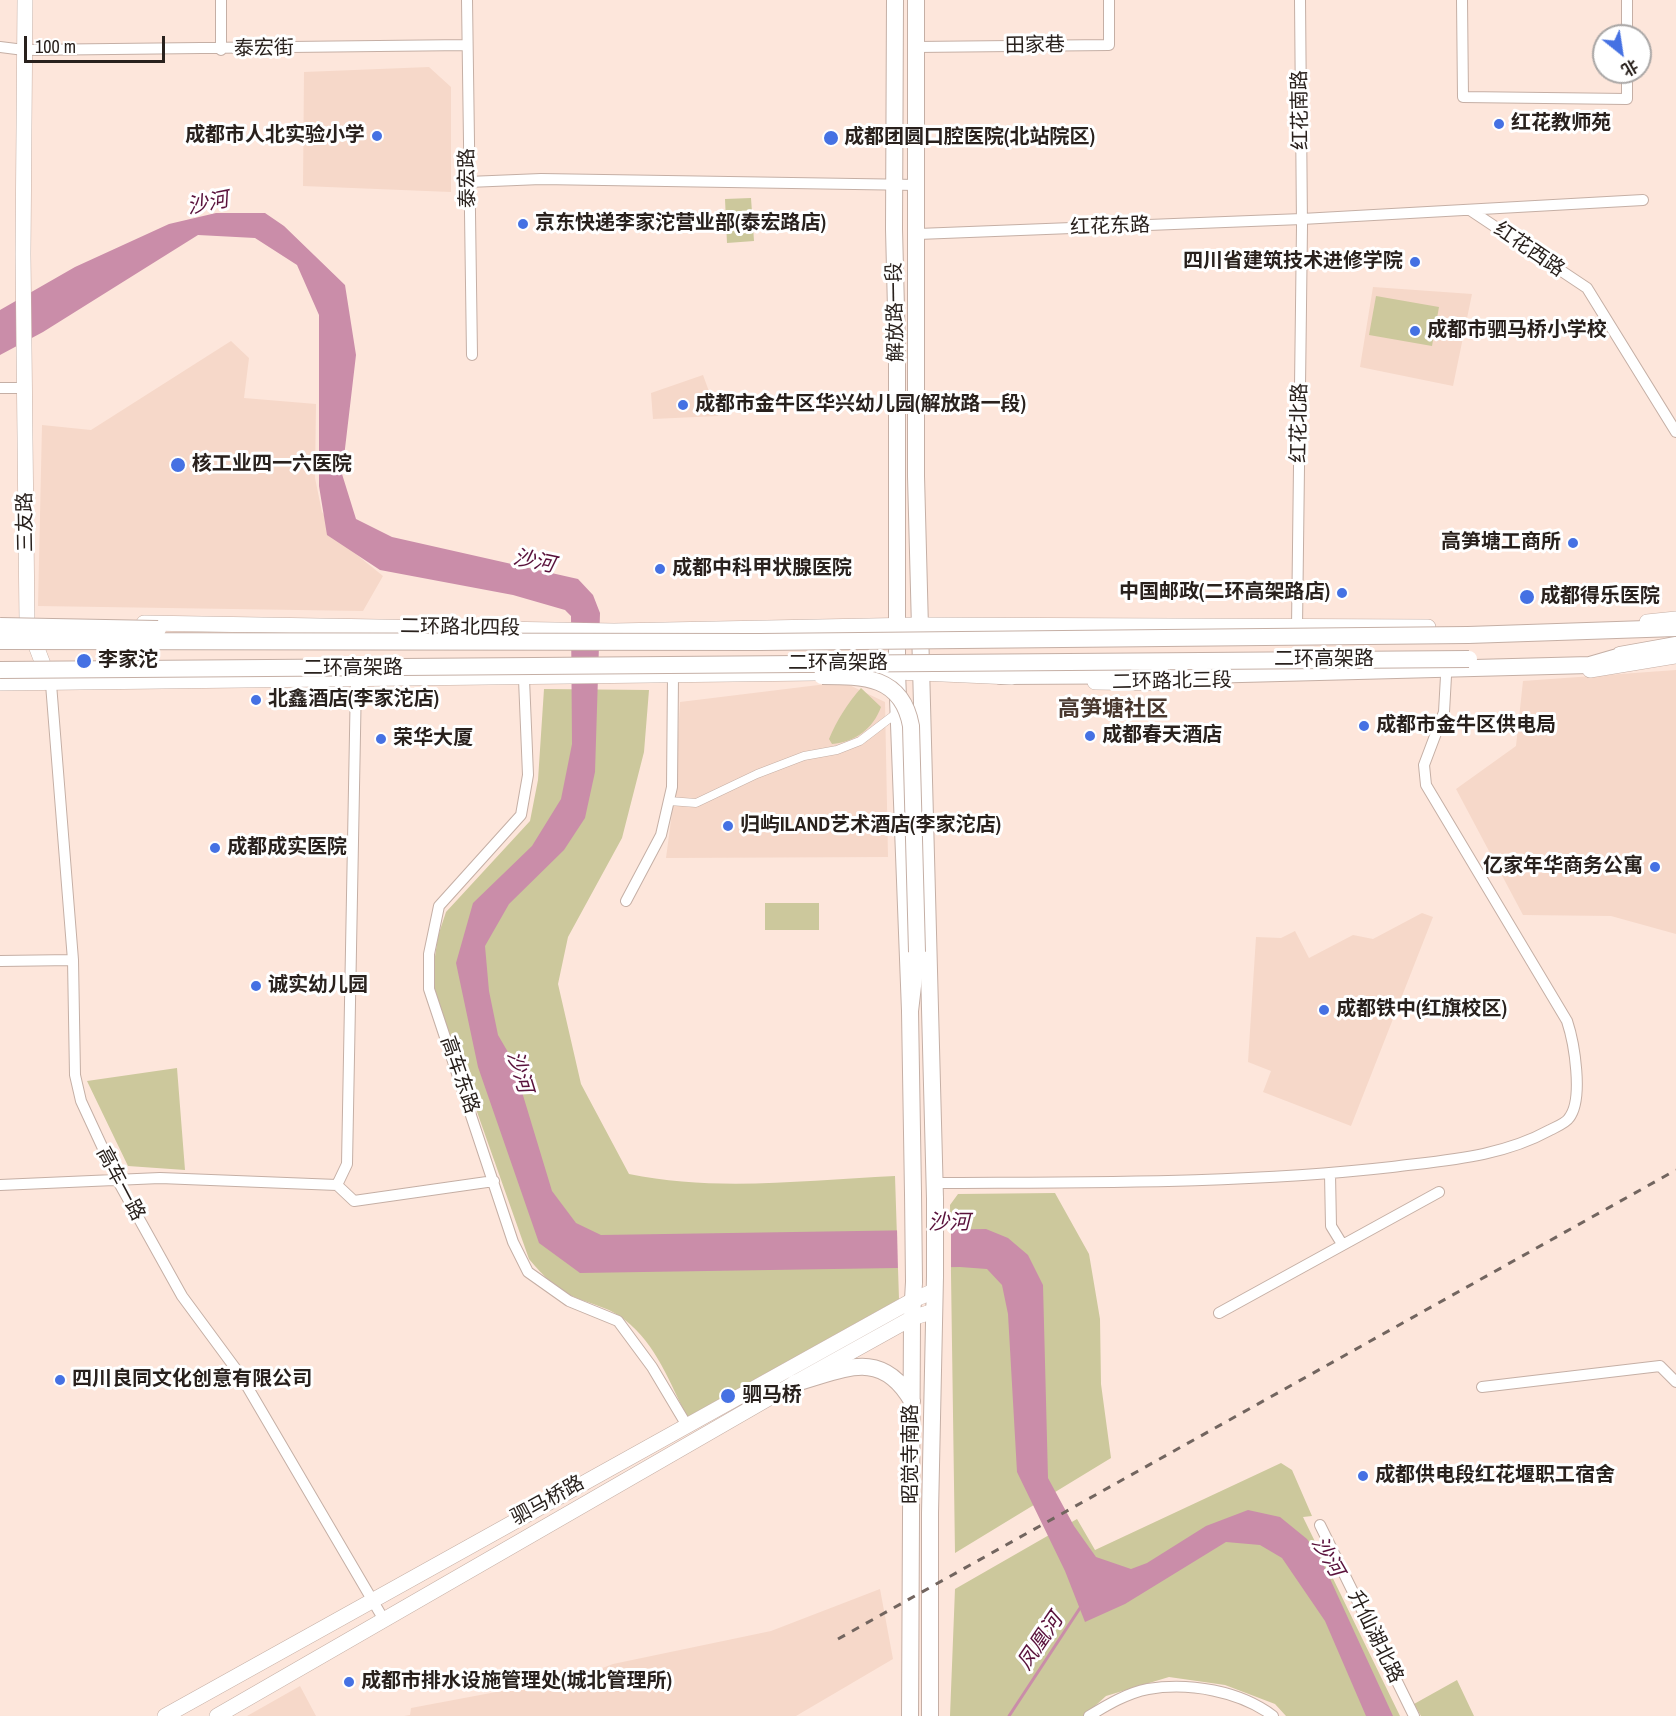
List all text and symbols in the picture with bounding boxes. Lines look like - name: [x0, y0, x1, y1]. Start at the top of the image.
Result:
- scale bar: [27, 24, 168, 62]
- north arrow: [1592, 24, 1652, 84]
- street label: 田家巷: [1005, 33, 1065, 59]
- text: 100 m: [35, 34, 76, 59]
- street label: 泰宏街: [234, 36, 294, 62]
- text: 北: [1618, 54, 1642, 81]
- street label: 红花南路: [1288, 70, 1314, 150]
- place label: 红花教师苑: [1511, 112, 1611, 136]
- marker: 红花教师苑: [1492, 117, 1506, 131]
- place label: 成都市人北实验小学: [185, 124, 365, 148]
- place label: 成都团圆口腔医院(北站院区): [844, 126, 1095, 150]
- marker: 成都市人北实验小学: [370, 129, 384, 143]
- marker: 成都团圆口腔医院(北站院区): [822, 129, 840, 147]
- street label: 泰宏路: [455, 148, 481, 208]
- water label: 沙河: [185, 188, 231, 220]
- place label: 京东快递李家沱营业部(泰宏路店): [535, 212, 826, 236]
- street label: 红花东路: [1070, 214, 1150, 240]
- marker: 京东快递李家沱营业部(泰宏路店): [516, 217, 530, 231]
- street label: 红花西路: [1489, 218, 1569, 282]
- place label: 四川省建筑技术进修学院: [1183, 250, 1403, 274]
- marker: 四川省建筑技术进修学院: [1408, 255, 1422, 269]
- street label: 解放路一段: [883, 262, 909, 362]
- place label: 成都市驷马桥小学校: [1427, 319, 1607, 343]
- marker: 成都市驷马桥小学校: [1408, 324, 1422, 338]
- street label: 红花北路: [1287, 383, 1313, 463]
- place label: 成都市金牛区华兴幼儿园(解放路一段): [695, 393, 1026, 417]
- marker: 成都市金牛区华兴幼儿园(解放路一段): [676, 398, 690, 412]
- place label: 核工业四一六医院: [192, 453, 352, 477]
- marker: 核工业四一六医院: [169, 456, 187, 474]
- street label: 三友路: [13, 492, 39, 552]
- place label: 高笋塘工商所: [1441, 531, 1561, 555]
- marker: 高笋塘工商所: [1566, 536, 1580, 550]
- water label: 沙河: [511, 545, 557, 579]
- place label: 成都中科甲状腺医院: [672, 557, 852, 581]
- marker: 成都中科甲状腺医院: [653, 562, 667, 576]
- place label: 中国邮政(二环高架路店): [1119, 581, 1330, 605]
- place label: 成都得乐医院: [1540, 585, 1660, 609]
- marker: 中国邮政(二环高架路店): [1335, 586, 1349, 600]
- marker: 成都得乐医院: [1518, 588, 1536, 606]
- street label: 二环路北四段: [400, 615, 520, 641]
- street label: 二环高架路: [1274, 648, 1374, 672]
- place label: 李家沱: [98, 649, 158, 673]
- marker: 李家沱: [75, 652, 93, 670]
- street label: 二环高架路: [788, 652, 888, 676]
- street label: 二环高架路: [303, 657, 403, 681]
- street label: 二环路北三段: [1112, 669, 1232, 695]
- place label: 北鑫酒店(李家沱店): [268, 688, 439, 712]
- marker: 北鑫酒店(李家沱店): [249, 693, 263, 707]
- district label: 高笋塘社区: [1058, 697, 1168, 723]
- place label: 成都市金牛区供电局: [1376, 714, 1556, 738]
- marker: 成都市金牛区供电局: [1357, 719, 1371, 733]
- place label: 成都春天酒店: [1102, 724, 1222, 748]
- place label: 荣华大厦: [393, 727, 473, 751]
- marker: 成都春天酒店: [1083, 729, 1097, 743]
- marker: 荣华大厦: [374, 732, 388, 746]
- place label: 归屿ILAND艺术酒店(李家沱店): [740, 814, 1001, 838]
- marker: 归屿ILAND艺术酒店(李家沱店): [721, 819, 735, 833]
- place label: 成都成实医院: [227, 836, 347, 860]
- marker: 成都成实医院: [208, 841, 222, 855]
- place label: 亿家年华商务公寓: [1483, 855, 1643, 879]
- marker: 亿家年华商务公寓: [1648, 860, 1662, 874]
- place label: 诚实幼儿园: [268, 974, 368, 998]
- marker: 诚实幼儿园: [249, 979, 263, 993]
- place label: 成都铁中(红旗校区): [1336, 998, 1507, 1022]
- marker: 成都铁中(红旗校区): [1317, 1003, 1331, 1017]
- street label: 高车东路: [435, 1033, 483, 1117]
- water label: 沙河: [501, 1048, 537, 1096]
- street label: 高车一路: [91, 1143, 149, 1225]
- water label: 沙河: [928, 1210, 970, 1236]
- place label: 四川良同文化创意有限公司: [72, 1368, 312, 1392]
- marker: 四川良同文化创意有限公司: [53, 1373, 67, 1387]
- place label: 驷马桥: [742, 1384, 802, 1408]
- marker: 驷马桥: [719, 1387, 737, 1405]
- street label: 昭觉寺南路: [900, 1404, 924, 1504]
- place label: 成都供电段红花堰职工宿舍: [1375, 1464, 1615, 1488]
- marker: 成都供电段红花堰职工宿舍: [1356, 1469, 1370, 1483]
- street label: 驷马桥路: [507, 1471, 589, 1531]
- water label: 沙河: [1306, 1533, 1348, 1581]
- street label: 升仙湖北路: [1342, 1587, 1408, 1687]
- water label: 凤凰河: [1013, 1609, 1069, 1675]
- place label: 成都市排水设施管理处(城北管理所): [361, 1670, 672, 1694]
- marker: 成都市排水设施管理处(城北管理所): [342, 1675, 356, 1689]

